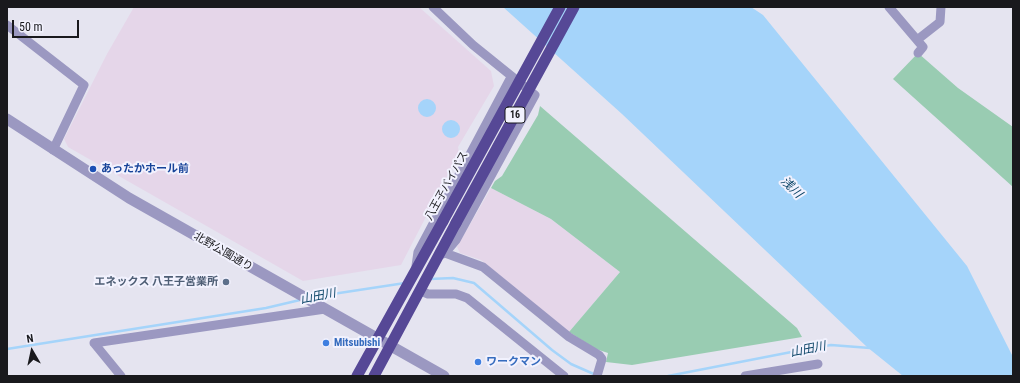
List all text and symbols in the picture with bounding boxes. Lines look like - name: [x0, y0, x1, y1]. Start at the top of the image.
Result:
- scale bar: [14, 12, 81, 38]
- text: 50 m: [19, 20, 43, 34]
- road number: 16: [505, 107, 525, 123]
- street label: 八王子バイパス: [423, 149, 471, 223]
- place label: あったかホール前: [101, 162, 189, 176]
- marker: あったかホール前: [88, 164, 98, 174]
- water label: 浅川: [777, 174, 805, 202]
- street label: 北野公園通り: [191, 230, 255, 274]
- place label: エネックス 八王子営業所: [94, 275, 218, 289]
- marker: エネックス 八王子営業所: [221, 277, 231, 287]
- water label: 山田川: [299, 286, 337, 308]
- north arrow: [12, 331, 52, 371]
- text: N: [26, 332, 34, 346]
- place label: Mitsubishi: [334, 336, 380, 350]
- marker: Mitsubishi: [321, 338, 331, 348]
- water label: 山田川: [789, 339, 827, 361]
- place label: ワークマン: [486, 355, 541, 369]
- marker: ワークマン: [473, 357, 483, 367]

